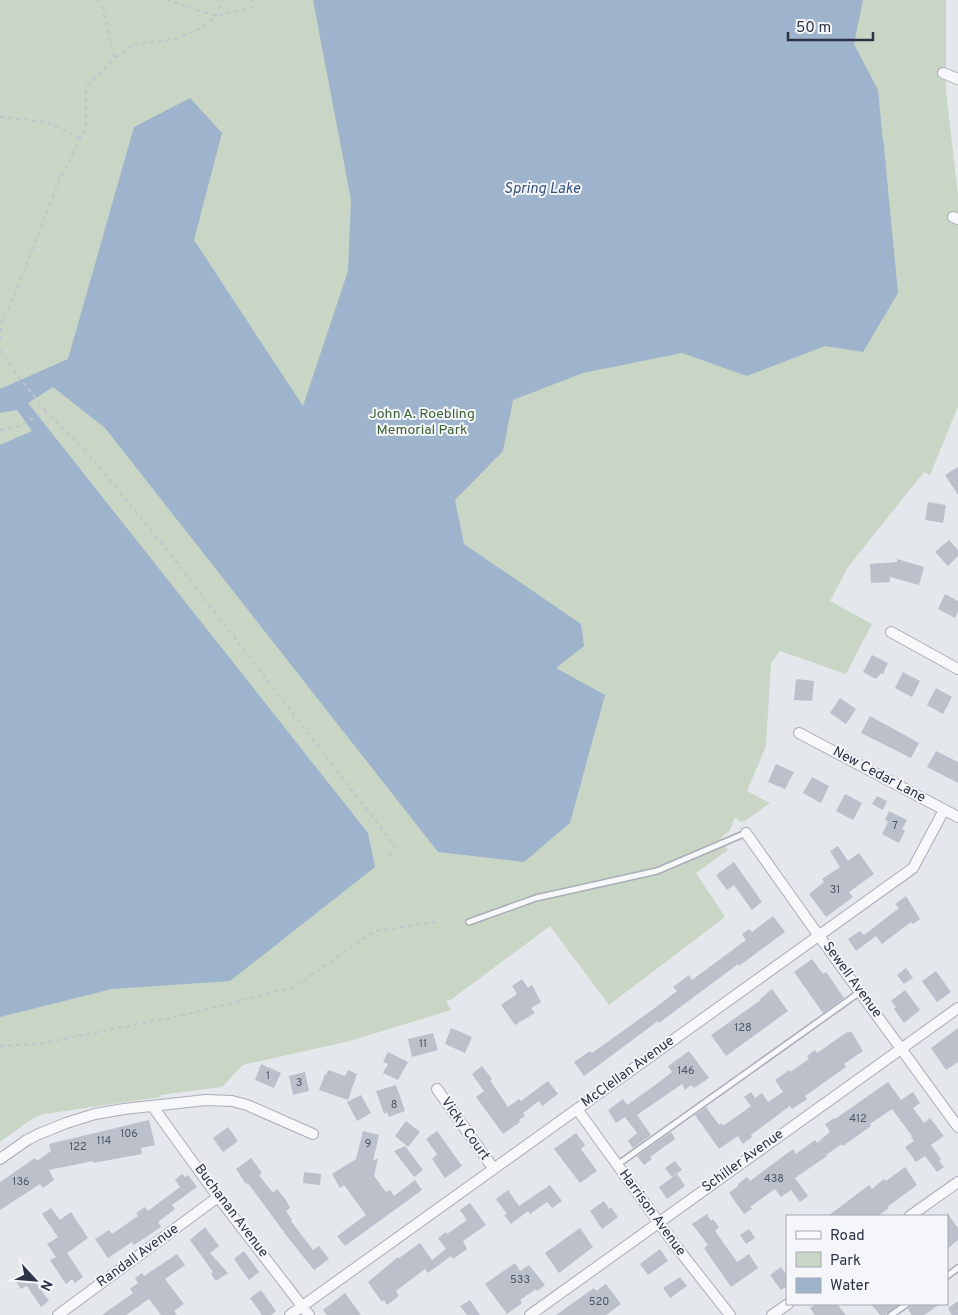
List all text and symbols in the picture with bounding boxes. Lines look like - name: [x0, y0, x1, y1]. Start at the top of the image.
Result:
- scale bar: [788, 10, 873, 42]
- text: 50 m: [796, 19, 831, 38]
- water label: Spring Lake: [504, 180, 580, 199]
- park label: John A. Roebling Memorial Park: [369, 406, 475, 439]
- street label: New Cedar Lane: [830, 743, 928, 807]
- house number: 7: [892, 819, 898, 833]
- house number: 31: [830, 883, 840, 897]
- street label: Sewell Avenue: [819, 939, 885, 1021]
- house number: 128: [734, 1021, 752, 1035]
- street label: McClellan Avenue: [578, 1033, 678, 1111]
- house number: 11: [419, 1037, 427, 1051]
- house number: 146: [677, 1064, 695, 1078]
- house number: 1: [266, 1069, 270, 1083]
- house number: 3: [296, 1076, 302, 1090]
- street label: Vicky Court: [437, 1094, 493, 1164]
- house number: 8: [391, 1098, 397, 1112]
- house number: 412: [849, 1112, 867, 1126]
- street label: Schiller Avenue: [699, 1126, 787, 1196]
- house number: 106: [120, 1127, 138, 1141]
- house number: 114: [97, 1134, 112, 1148]
- house number: 9: [365, 1137, 371, 1151]
- house number: 122: [69, 1140, 87, 1154]
- street label: Buchanan Avenue: [190, 1161, 272, 1261]
- street label: Harrison Avenue: [615, 1166, 689, 1260]
- house number: 438: [764, 1172, 784, 1186]
- house number: 136: [12, 1175, 30, 1189]
- legend: [786, 1215, 948, 1305]
- street label: Randall Avenue: [94, 1221, 182, 1291]
- text: Road: [830, 1227, 865, 1246]
- text: Park: [830, 1252, 861, 1271]
- north arrow: [10, 1255, 60, 1305]
- house number: 533: [510, 1273, 530, 1287]
- text: N: [35, 1277, 55, 1293]
- text: Water: [830, 1277, 870, 1296]
- house number: 520: [589, 1295, 609, 1309]

